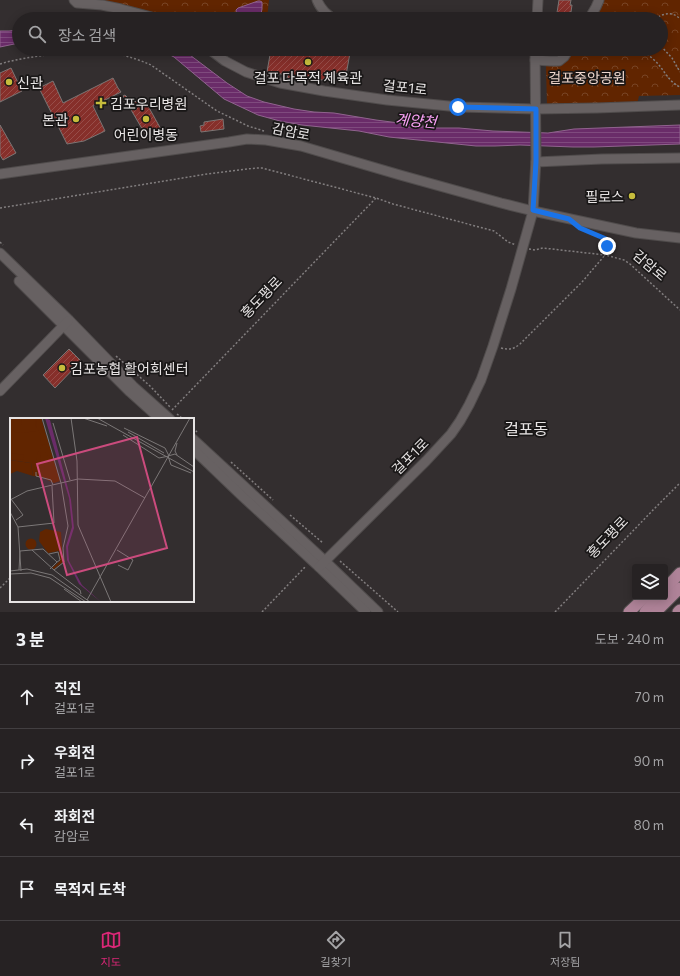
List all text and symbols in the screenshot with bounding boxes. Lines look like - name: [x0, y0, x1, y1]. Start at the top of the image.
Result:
- search box: [12, 12, 668, 56]
- icon: search: [26, 23, 48, 45]
- text: 장소 검색: [58, 26, 116, 44]
- marker: 걸포 다목적 체육관: [303, 57, 313, 67]
- place label: 걸포 다목적 체육관: [254, 69, 362, 86]
- park label: 걸포중앙공원: [548, 69, 626, 86]
- place label: 신관: [17, 74, 43, 91]
- street label: 걸포1로: [382, 76, 428, 98]
- marker: 신관: [4, 77, 14, 87]
- place label: 김포우리병원: [110, 95, 187, 112]
- marker: 김포우리병원: [95, 97, 107, 109]
- route start: [449, 98, 467, 116]
- water label: 계양천: [395, 109, 440, 131]
- place label: 본관: [42, 111, 68, 128]
- marker: 본관: [71, 114, 81, 124]
- marker: 어린이병동: [141, 114, 151, 124]
- street label: 감암로: [270, 119, 312, 143]
- place label: 어린이병동: [114, 126, 178, 143]
- place label: 필로스: [585, 188, 624, 205]
- marker: 필로스: [627, 191, 637, 201]
- route end: [598, 237, 616, 255]
- street label: 감암로: [630, 246, 670, 284]
- street label: 홍도평로: [237, 272, 285, 321]
- place label: 김포농협 활어회센터: [70, 360, 189, 377]
- marker: 김포농협 활어회센터: [57, 363, 67, 373]
- inset map: [10, 418, 194, 602]
- district label: 걸포동: [504, 419, 548, 438]
- street label: 걸포1로: [388, 434, 432, 478]
- street label: 홍도평로: [583, 512, 631, 561]
- map controls: [632, 564, 668, 600]
- button: layers: [632, 564, 668, 600]
- text: 3 분: [16, 629, 45, 650]
- text: 도보 · 240 m: [595, 631, 664, 647]
- text: 직진: [54, 679, 82, 697]
- icon: ahead: [16, 686, 38, 708]
- text: 70 m: [635, 689, 664, 705]
- text: 걸포1로: [54, 700, 95, 716]
- text: 우회전: [54, 743, 95, 761]
- icon: right: [16, 750, 38, 772]
- text: 90 m: [634, 753, 664, 769]
- text: 걸포1로: [54, 764, 95, 780]
- text: 좌회전: [54, 807, 95, 825]
- icon: left: [16, 814, 38, 836]
- text: 80 m: [634, 817, 664, 833]
- text: 감암로: [54, 828, 90, 844]
- icon: arrive: [16, 878, 38, 900]
- text: 목적지 도착: [54, 880, 126, 898]
- tab: 지도: [100, 929, 122, 969]
- tab: 길찾기: [321, 929, 351, 969]
- tab: 저장됨: [550, 929, 580, 969]

